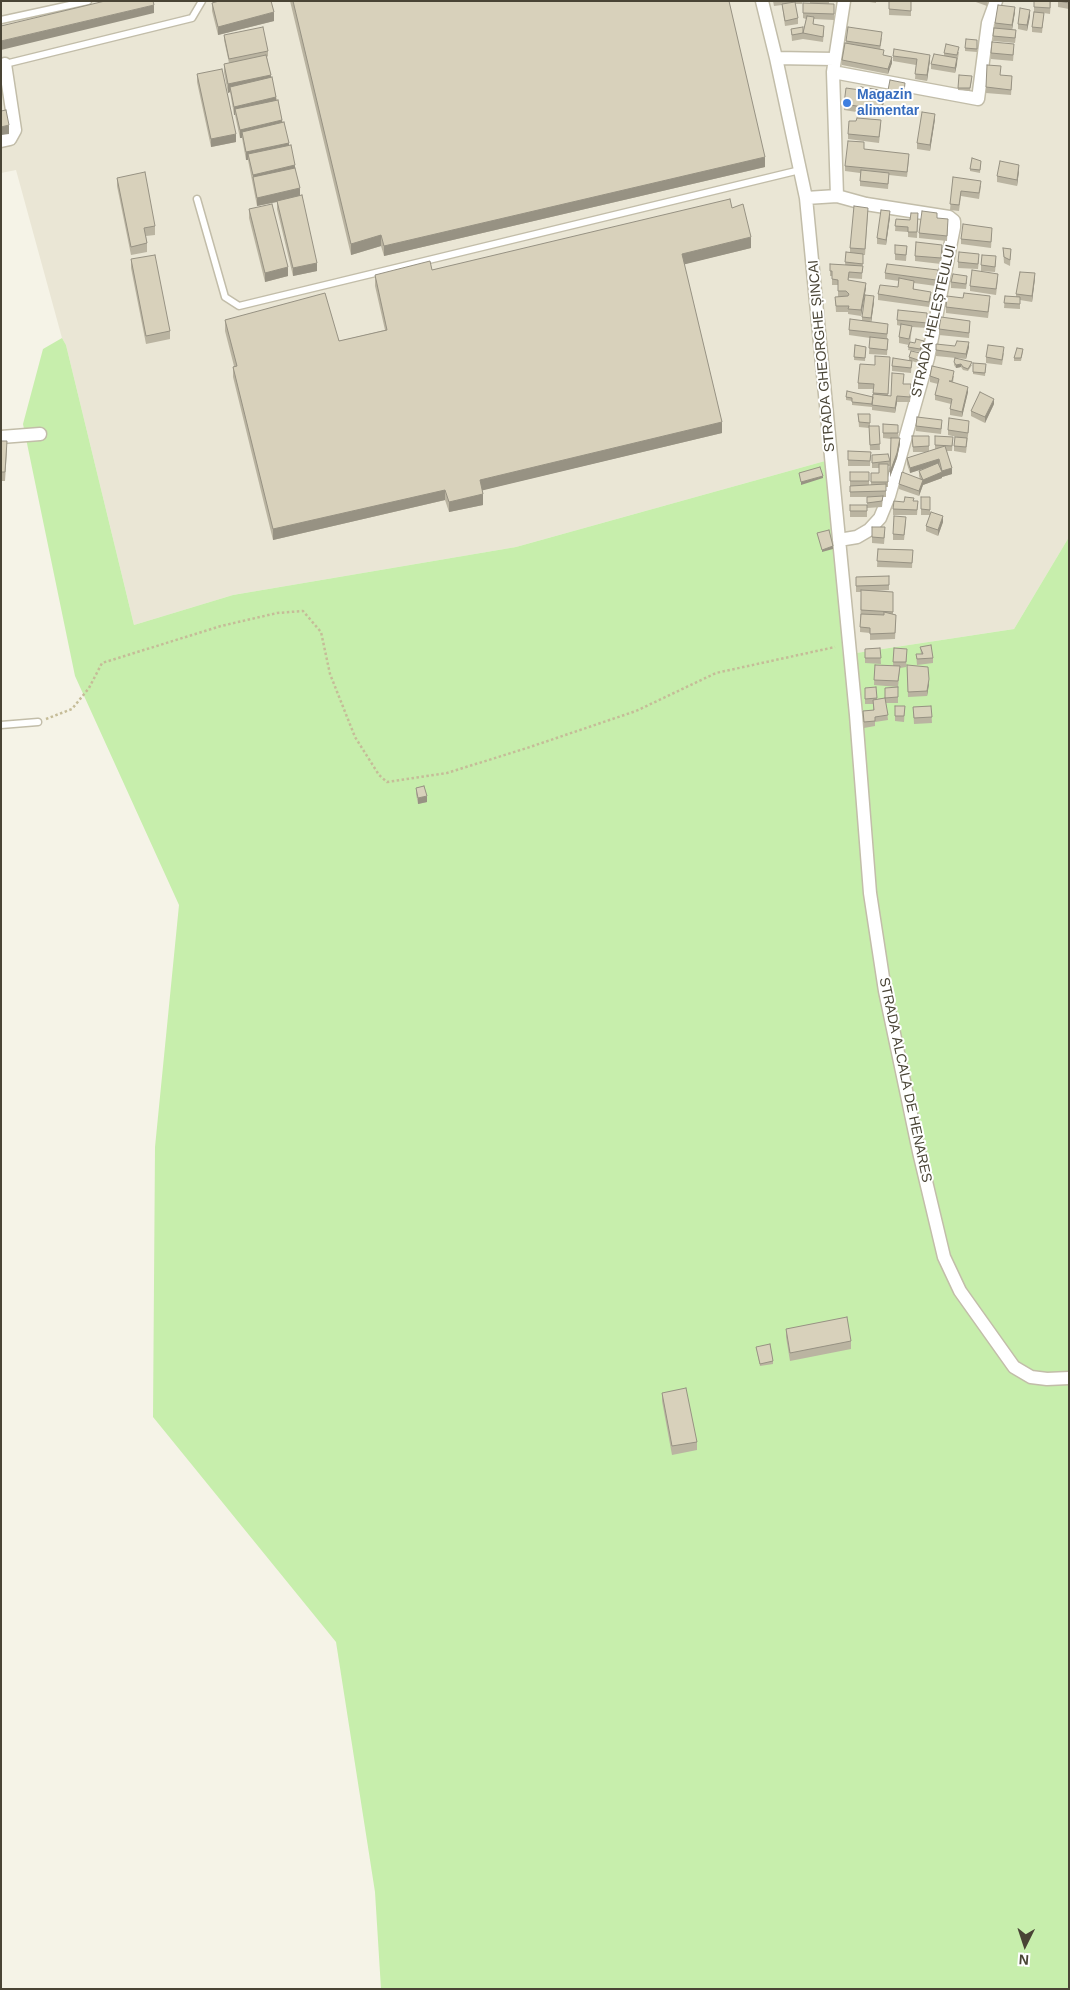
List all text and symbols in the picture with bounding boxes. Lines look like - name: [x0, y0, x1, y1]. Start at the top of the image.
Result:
- place label: Magazin alimentar: [857, 87, 919, 120]
- marker: Magazin alimentar: [841, 97, 853, 109]
- street label: STRADA HELEȘTEULUI: [908, 243, 960, 399]
- street label: STRADA GHEORGHE ȘINCAI: [805, 259, 839, 453]
- street label: STRADA ALCALA DE HENARES: [875, 976, 935, 1184]
- north arrow: [1000, 1920, 1050, 1970]
- text: N: [1018, 1952, 1030, 1968]

